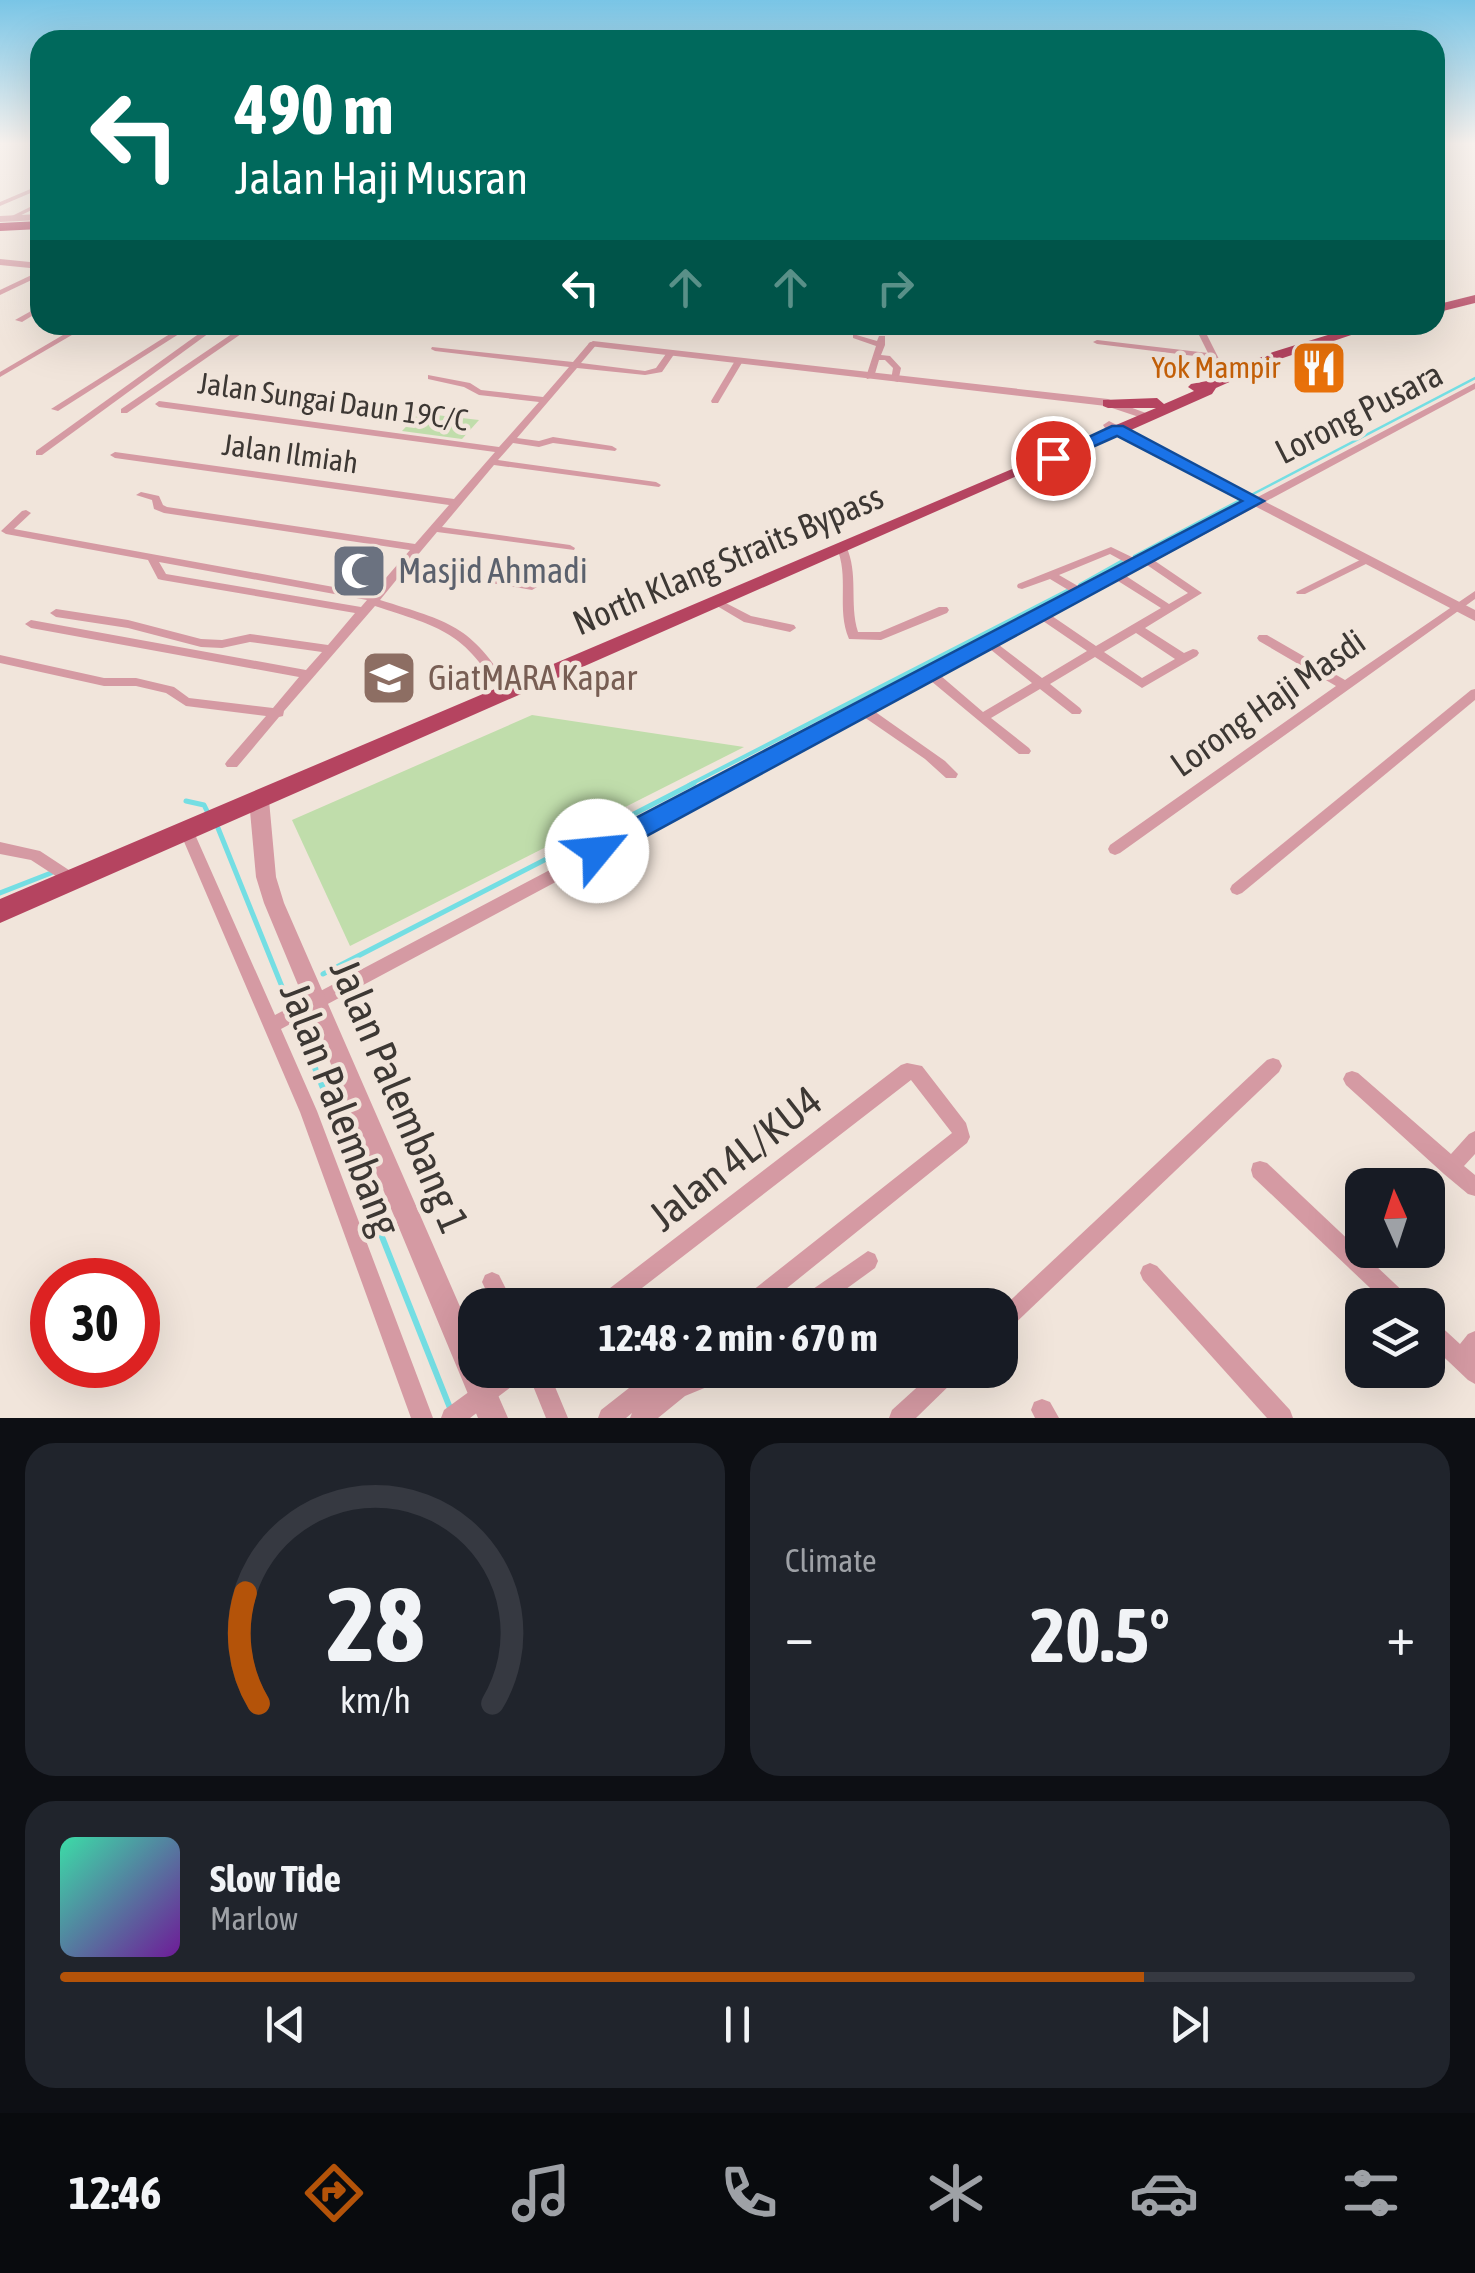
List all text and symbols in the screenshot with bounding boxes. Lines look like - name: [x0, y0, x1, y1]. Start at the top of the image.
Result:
- text: 490 m: [235, 69, 394, 149]
- icon: left: [70, 70, 200, 200]
- text: Jalan Haji Musran: [235, 152, 528, 204]
- icon: left: [553, 260, 608, 315]
- icon: ahead: [658, 260, 713, 315]
- icon: ahead: [763, 260, 818, 315]
- icon: right: [868, 260, 923, 315]
- restaurant icon: Yok Mampir: [1289, 338, 1349, 398]
- place label: Yok Mampir: [1151, 350, 1281, 384]
- street label: Lorong Pusara: [1268, 353, 1449, 471]
- street label: Jalan Sungai Daun 19C/C: [196, 365, 470, 437]
- pin: [1011, 416, 1096, 501]
- street label: Jalan Ilmiah: [220, 427, 360, 479]
- icon: arrive: [1026, 431, 1081, 486]
- street label: North Klang Straits Bypass: [567, 476, 889, 643]
- mosque icon: Masjid Ahmadi: [329, 541, 389, 601]
- place label: Masjid Ahmadi: [398, 550, 588, 590]
- street label: Lorong Haji Masdi: [1163, 620, 1372, 784]
- school or university icon: GiatMARA Kapar: [359, 648, 419, 708]
- place label: GiatMARA Kapar: [428, 657, 638, 697]
- position arrow: [545, 799, 649, 903]
- street label: Jalan Palembang 1: [320, 952, 480, 1240]
- street label: Jalan Palembang: [270, 975, 412, 1243]
- street label: Jalan 4L/KU4: [639, 1076, 831, 1240]
- north arrow: [1345, 1168, 1445, 1268]
- map controls: [1345, 1168, 1445, 1388]
- speed limit sign: 30: [30, 1258, 160, 1388]
- button: layers: [1345, 1288, 1445, 1388]
- text: 12:48 · 2 min · 670 m: [598, 1316, 878, 1359]
- text: Climate: [785, 1542, 877, 1579]
- text: 28: [326, 1564, 424, 1683]
- text: 20.5°: [1030, 1592, 1170, 1678]
- text: −: [785, 1604, 814, 1667]
- text: +: [1386, 1604, 1415, 1667]
- text: km/h: [340, 1680, 410, 1721]
- text: Slow Tide: [210, 1857, 341, 1900]
- text: Marlow: [210, 1900, 298, 1937]
- icon: previous: [258, 1997, 313, 2052]
- icon: pause: [710, 1997, 765, 2052]
- icon: next: [1162, 1997, 1217, 2052]
- icon: directions: [299, 2158, 369, 2228]
- icon: music: [506, 2158, 576, 2228]
- icon: phone: [714, 2158, 784, 2228]
- icon: climate: [921, 2158, 991, 2228]
- icon: car: [1129, 2158, 1199, 2228]
- icon: filters: [1336, 2158, 1406, 2228]
- text: 12:46: [69, 2167, 161, 2219]

